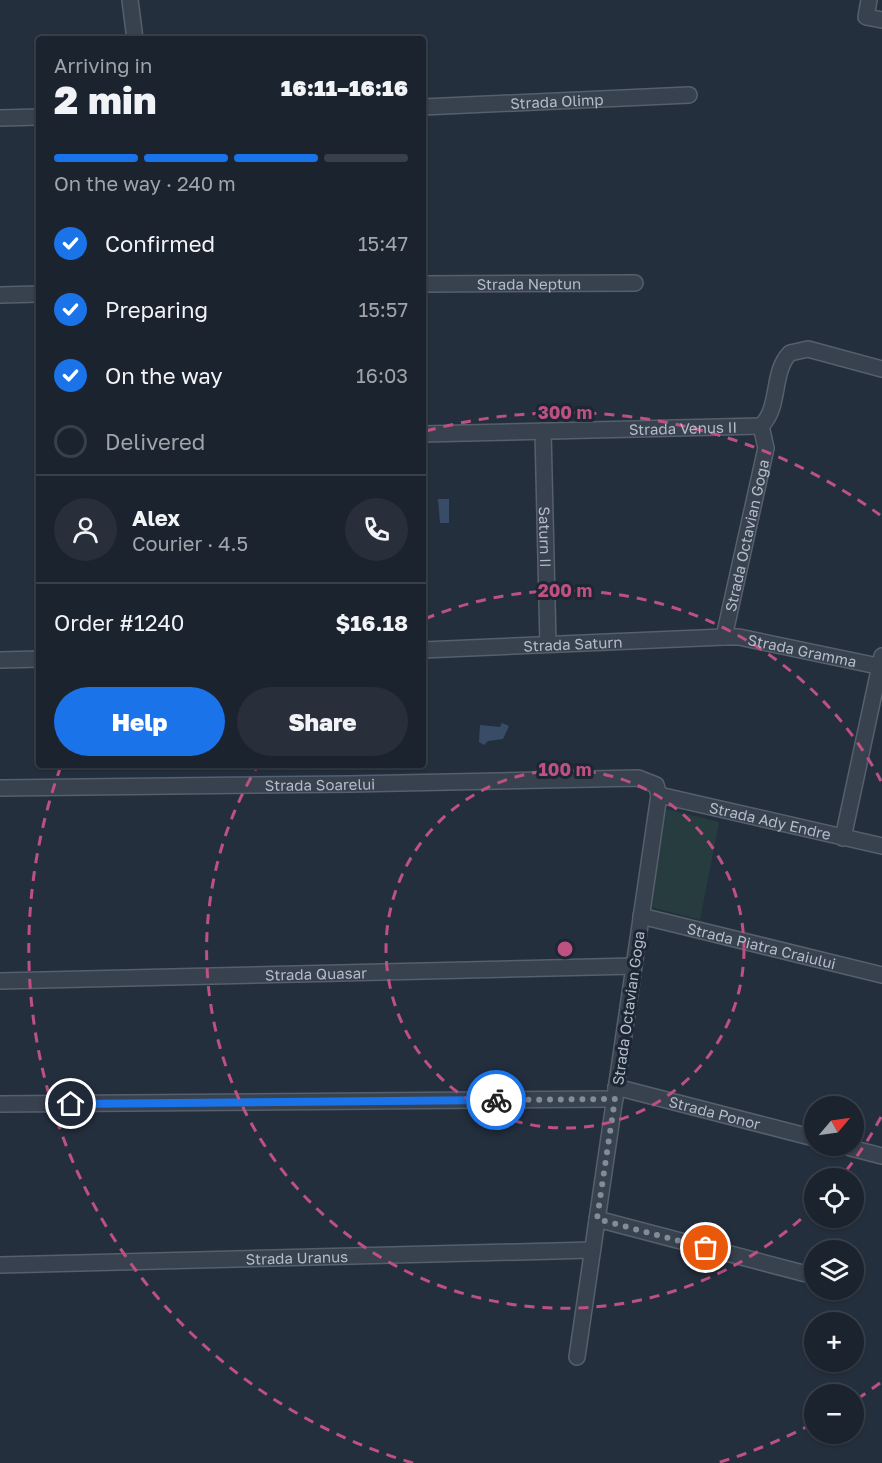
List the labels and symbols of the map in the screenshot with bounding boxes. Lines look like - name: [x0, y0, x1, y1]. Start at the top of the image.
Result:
- street label: Strada Olimp: [510, 90, 604, 112]
- street label: Strada Neptun: [477, 274, 581, 293]
- text: 300 m: [538, 401, 592, 423]
- street label: Strada Venus II: [629, 418, 737, 438]
- street label: Strada Octavian Goga: [721, 458, 772, 613]
- street label: Saturn II: [536, 506, 555, 568]
- text: 200 m: [538, 579, 592, 601]
- street label: Strada Gramma: [746, 630, 858, 670]
- street label: Strada Saturn: [523, 632, 623, 655]
- text: 100 m: [539, 758, 591, 780]
- street label: Strada Soarelui: [265, 774, 375, 794]
- street label: Strada Ady Endre: [708, 798, 833, 843]
- street label: Strada Piatra Craiului: [685, 919, 838, 972]
- street label: Strada Octavian Goga: [608, 930, 648, 1086]
- centre of rings: [555, 939, 575, 959]
- street label: Strada Quasar: [265, 963, 367, 984]
- courier: [466, 1070, 526, 1130]
- pin: [45, 1078, 96, 1129]
- street label: Strada Ponor: [667, 1092, 763, 1133]
- north arrow: [804, 1096, 864, 1156]
- pin: [680, 1222, 731, 1273]
- street label: Strada Uranus: [245, 1247, 348, 1268]

